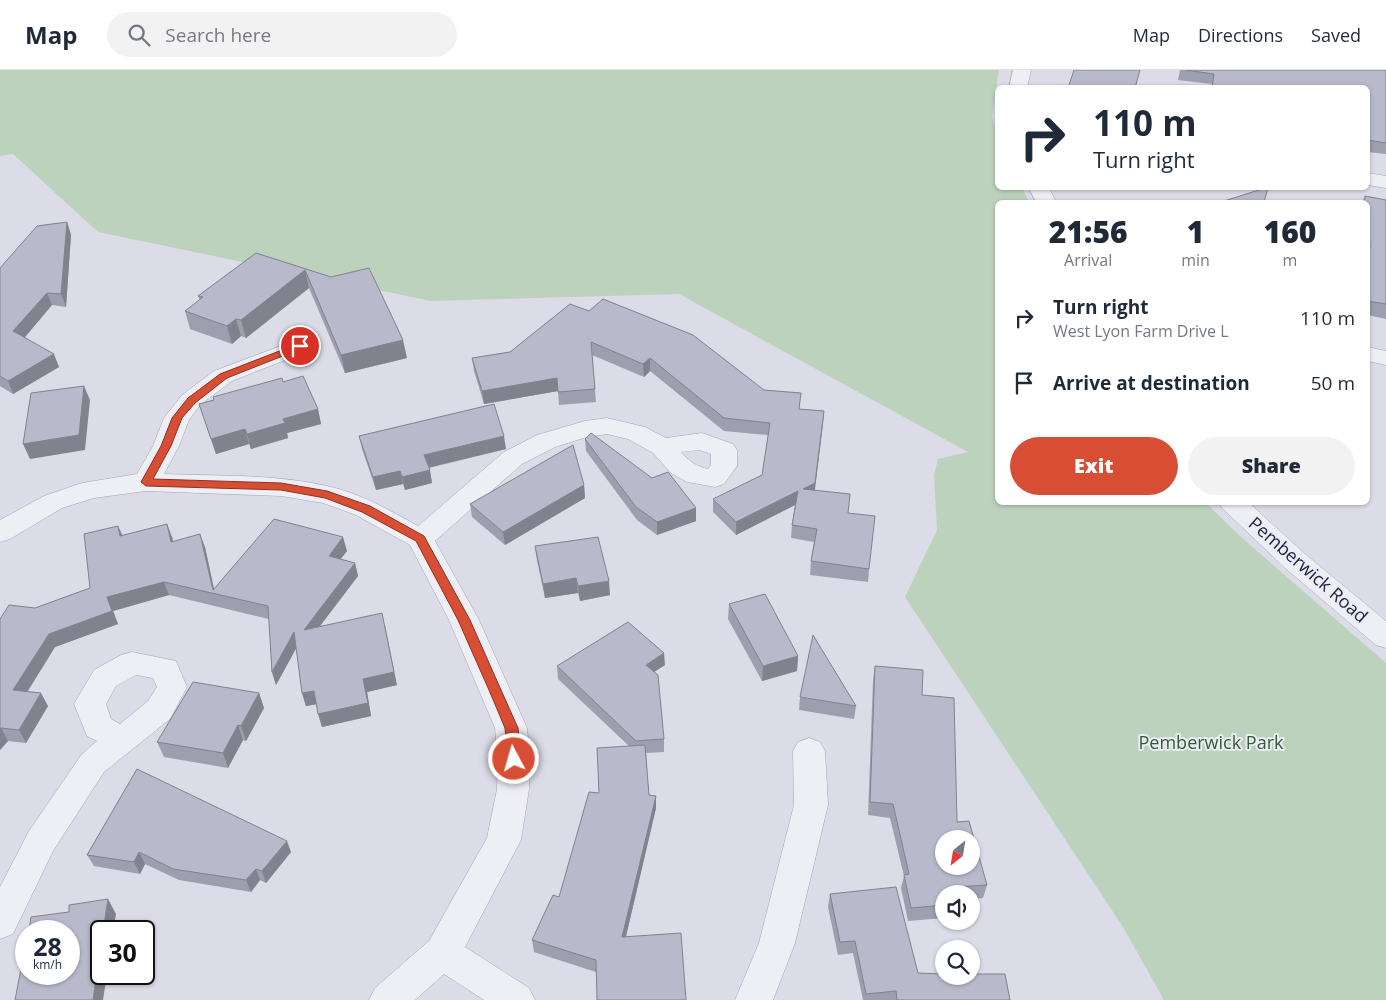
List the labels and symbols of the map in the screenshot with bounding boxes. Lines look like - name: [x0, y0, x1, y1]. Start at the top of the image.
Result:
- pin: [279, 325, 321, 367]
- street label: Pemberwick Road: [1244, 511, 1373, 628]
- park label: Pemberwick Park: [1139, 730, 1284, 754]
- position arrow: [487, 732, 539, 784]
- north arrow: [935, 830, 980, 875]
- speed limit sign: 30: [90, 920, 155, 985]

